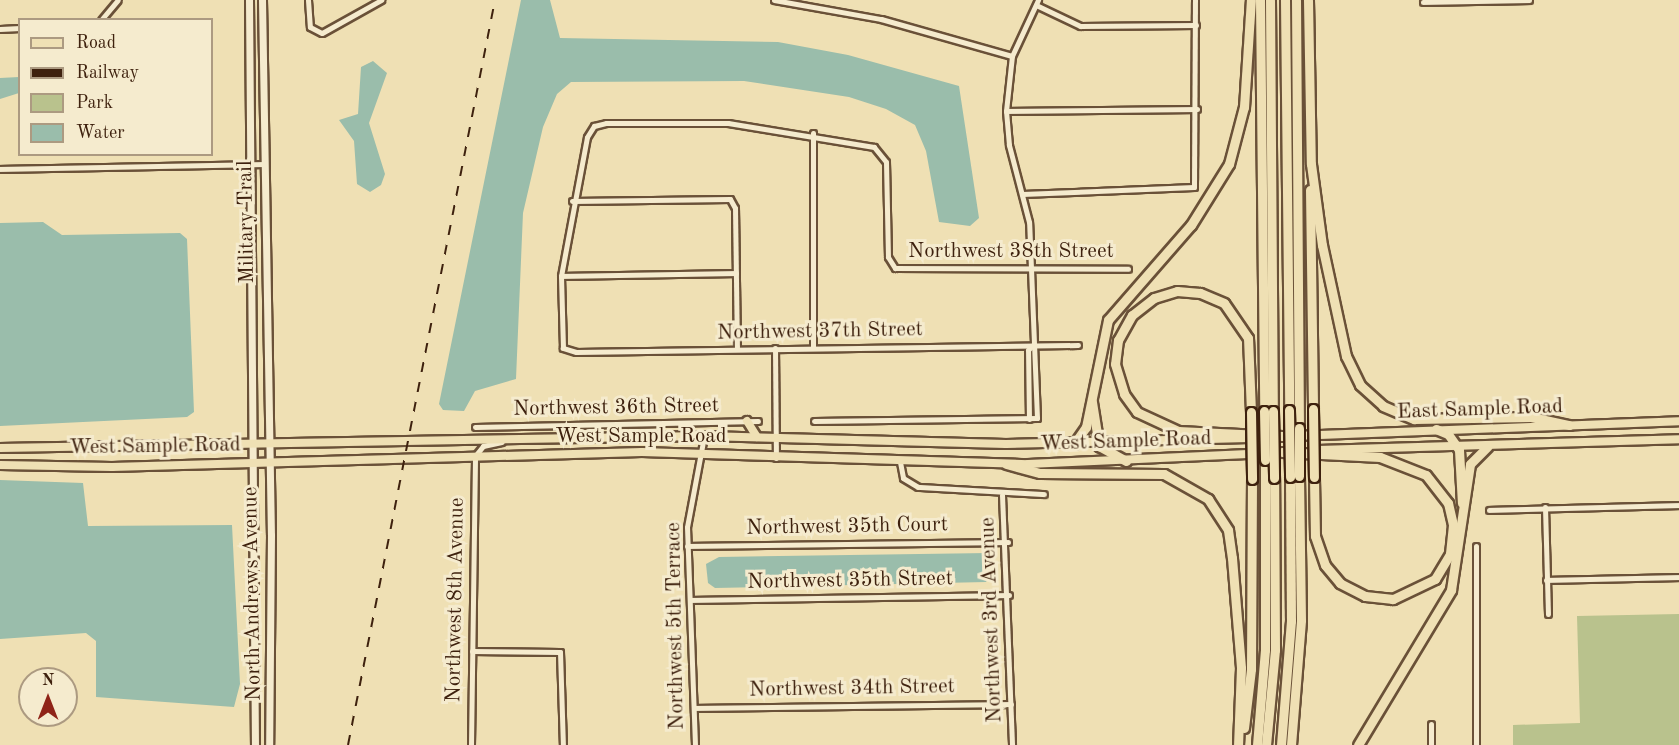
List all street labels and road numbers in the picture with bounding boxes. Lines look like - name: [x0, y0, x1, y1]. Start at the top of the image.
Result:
- street label: Military Trail: [233, 160, 261, 284]
- street label: Northwest 38th Street: [908, 239, 1114, 265]
- street label: Northwest 37th Street: [717, 318, 923, 346]
- street label: Northwest 36th Street: [513, 394, 719, 422]
- street label: East Sample Road: [1397, 395, 1563, 425]
- street label: West Sample Road: [555, 424, 727, 450]
- street label: West Sample Road: [1040, 426, 1212, 458]
- street label: West Sample Road: [69, 433, 241, 461]
- street label: North Andrews Avenue: [239, 487, 267, 701]
- street label: Northwest 8th Avenue: [442, 497, 470, 703]
- street label: Northwest 35th Court: [746, 513, 948, 541]
- street label: Northwest 3rd Avenue: [976, 517, 1008, 723]
- street label: Northwest 5th Terrace: [662, 522, 690, 730]
- street label: Northwest 35th Street: [747, 567, 953, 595]
- street label: Northwest 34th Street: [749, 675, 955, 703]

